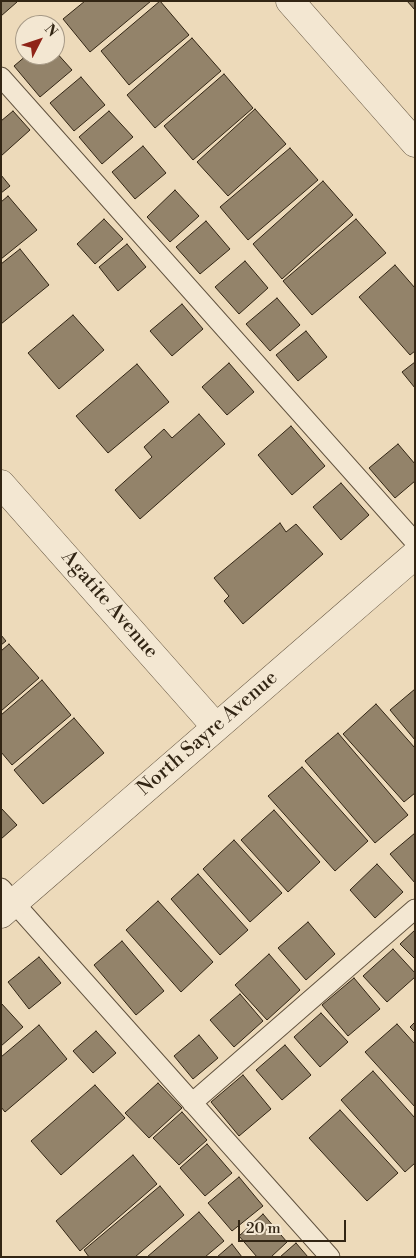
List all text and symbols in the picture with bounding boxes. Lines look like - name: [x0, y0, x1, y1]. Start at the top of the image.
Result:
- north arrow: [15, 15, 65, 65]
- text: N: [40, 21, 61, 41]
- street label: Agatite Avenue: [56, 546, 162, 664]
- street label: North Sayre Avenue: [133, 666, 283, 802]
- scale bar: [241, 1210, 348, 1242]
- text: 20 m: [246, 1219, 281, 1238]

